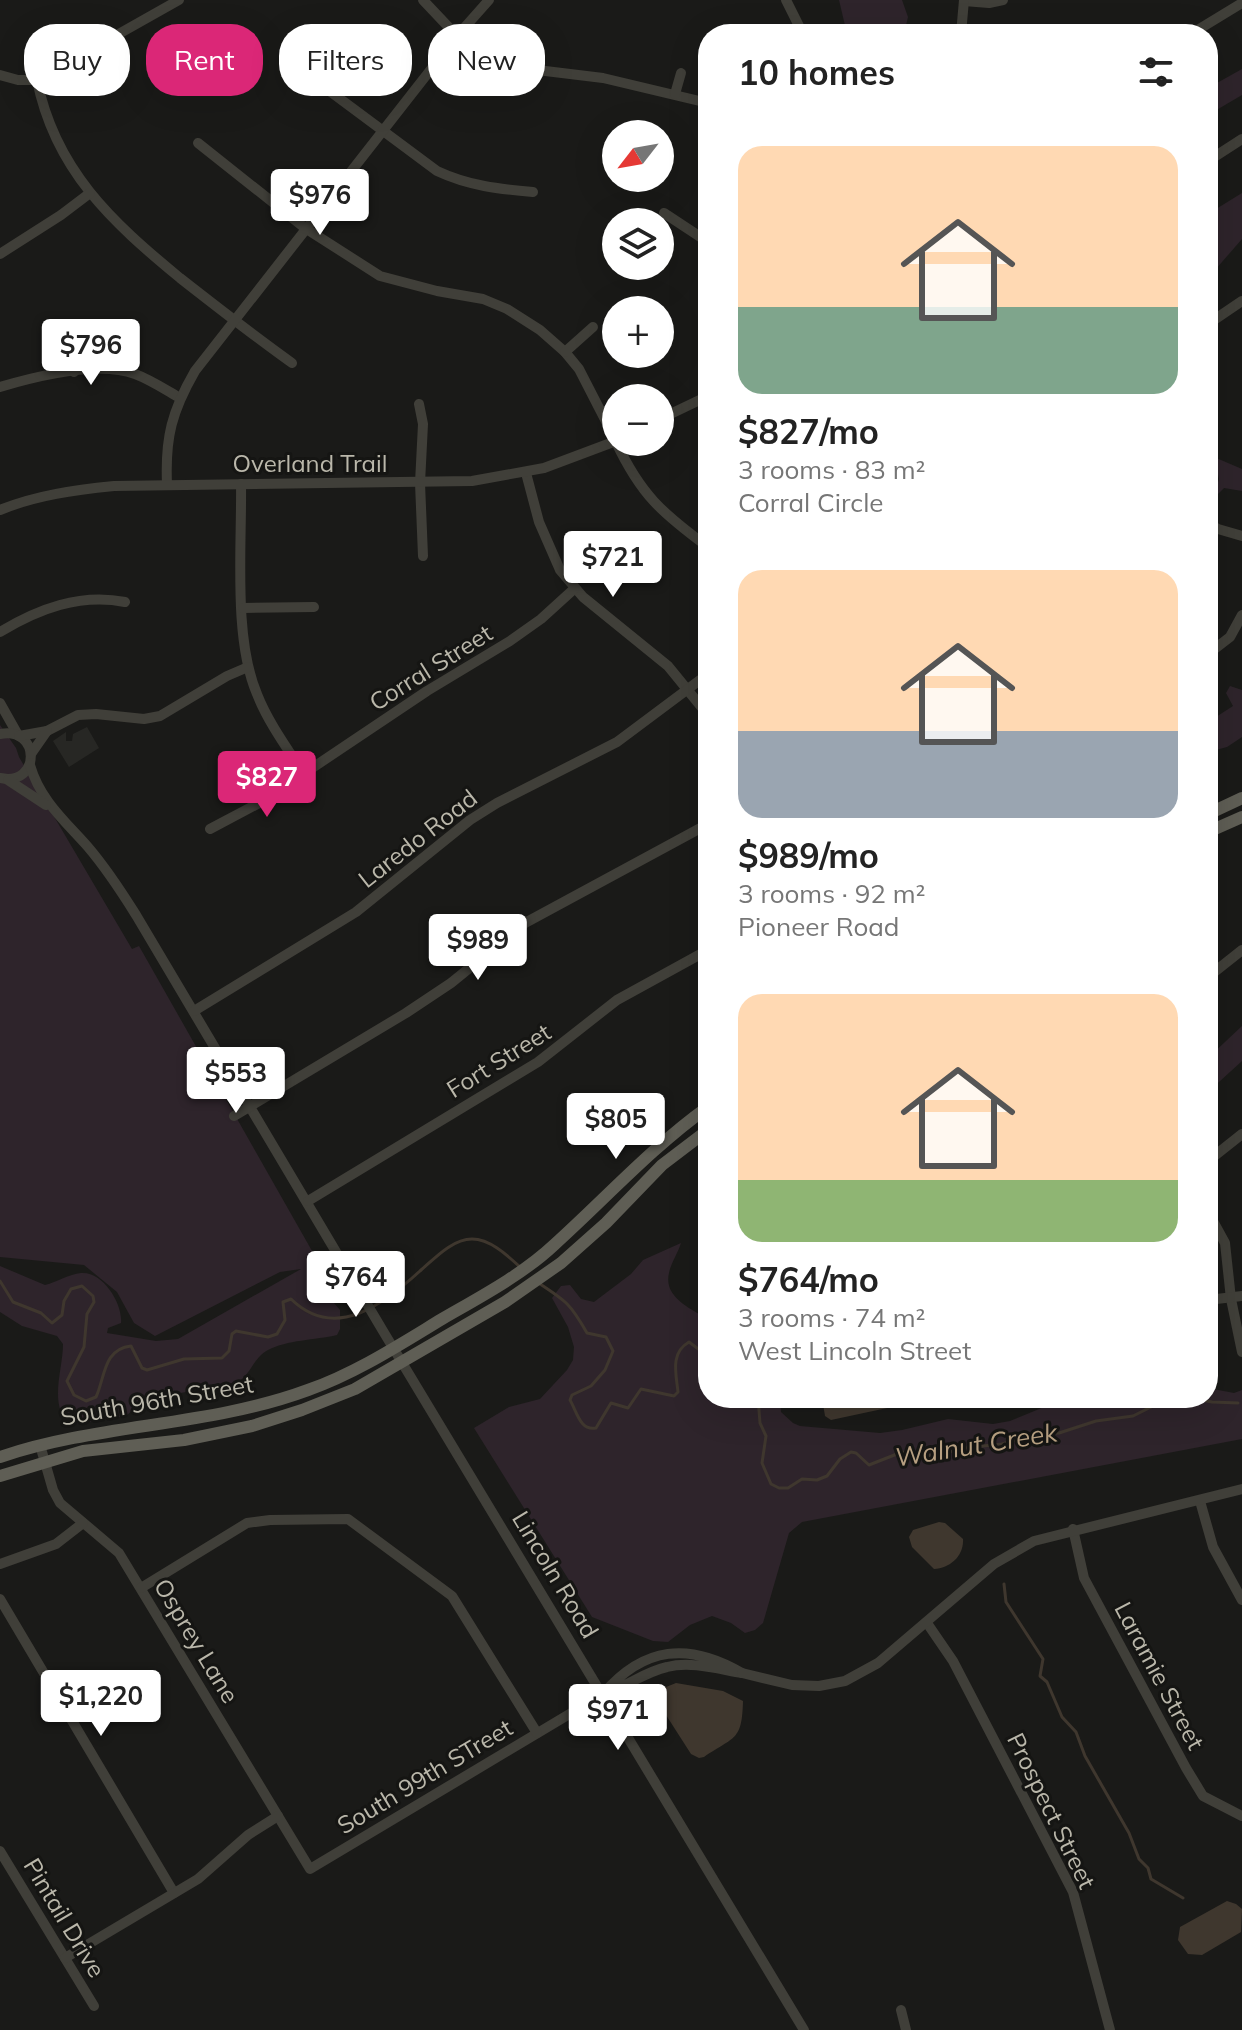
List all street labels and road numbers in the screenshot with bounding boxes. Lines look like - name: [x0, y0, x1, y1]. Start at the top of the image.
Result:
- street label: Overland Trail: [233, 448, 387, 478]
- street label: Corral Street: [363, 618, 498, 717]
- street label: Laredo Road: [352, 783, 483, 894]
- street label: Fort Street: [441, 1016, 556, 1104]
- street label: South 96th Street: [58, 1368, 256, 1432]
- street label: Lincoln Road: [506, 1505, 606, 1644]
- street label: Osprey Lane: [148, 1573, 246, 1708]
- street label: Laramie Street: [1108, 1597, 1211, 1755]
- street label: South 99th STreet: [331, 1712, 518, 1840]
- street label: Prospect Street: [1001, 1728, 1103, 1894]
- street label: Pintail Drive: [18, 1852, 112, 1983]

